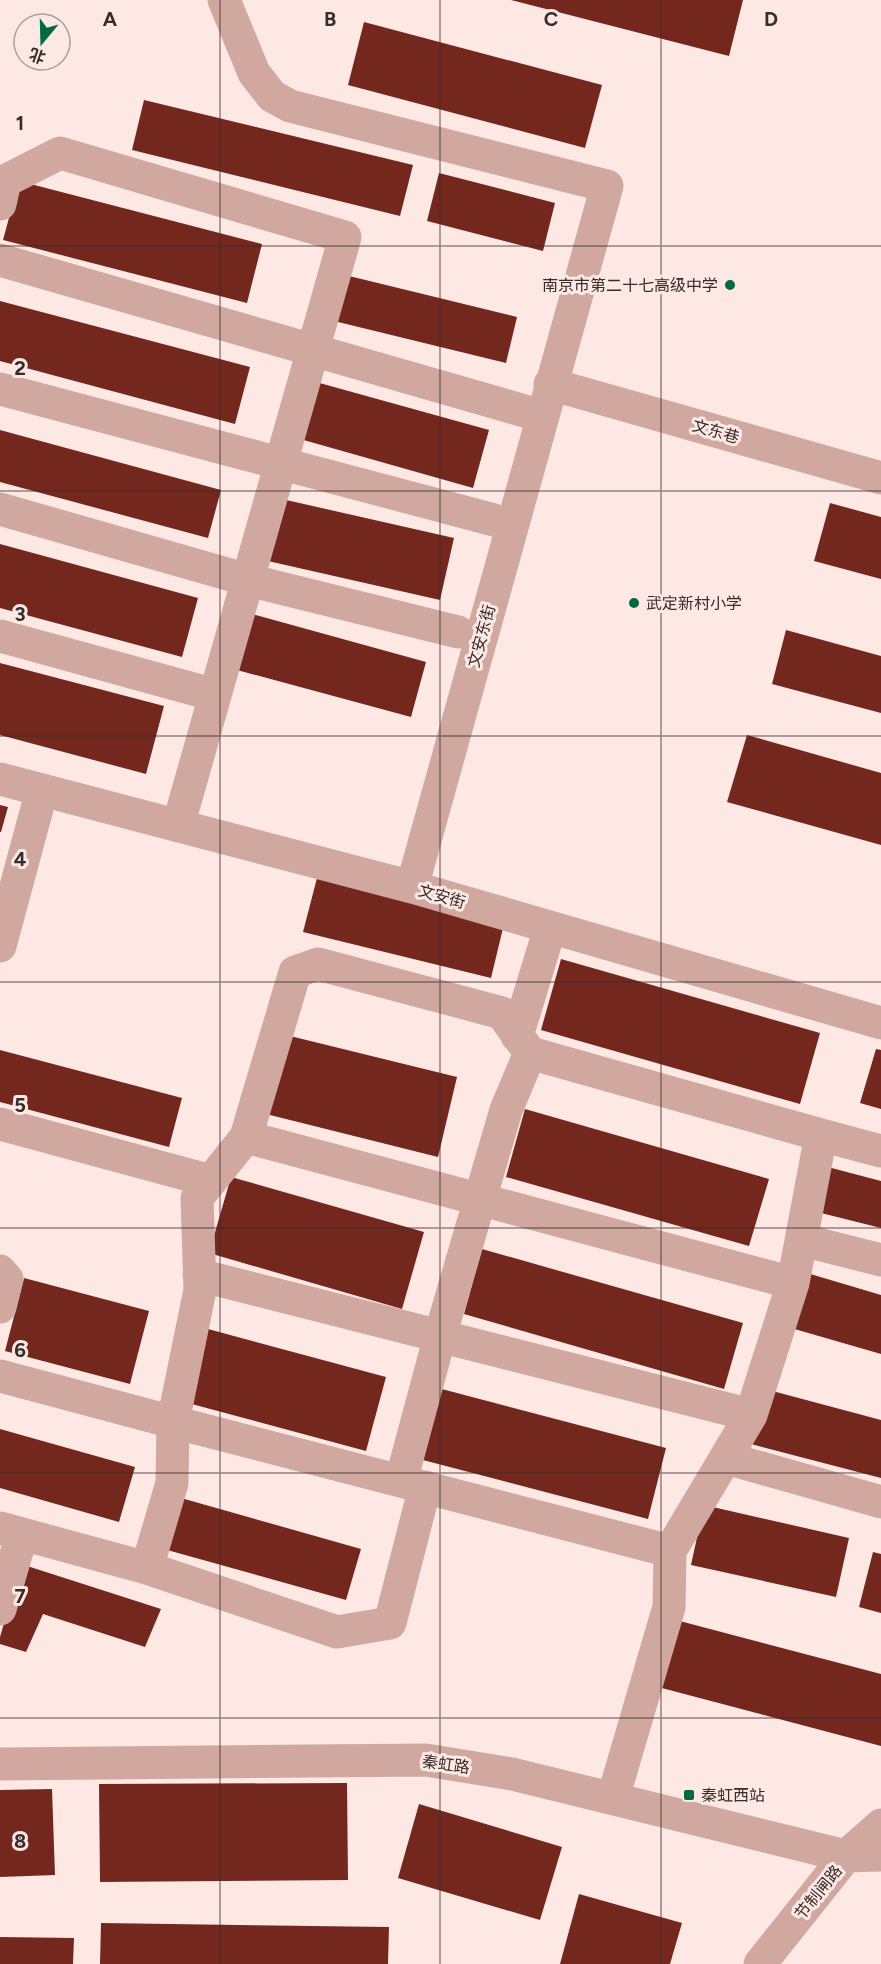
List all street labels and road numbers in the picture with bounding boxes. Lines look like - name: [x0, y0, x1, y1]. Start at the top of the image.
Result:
- street label: 文东巷: [690, 416, 742, 447]
- street label: 文安东街: [464, 603, 499, 670]
- street label: 文安街: [416, 881, 468, 912]
- street label: 秦虹路: [421, 1752, 471, 1777]
- street label: 节制闸路: [791, 1861, 846, 1923]

